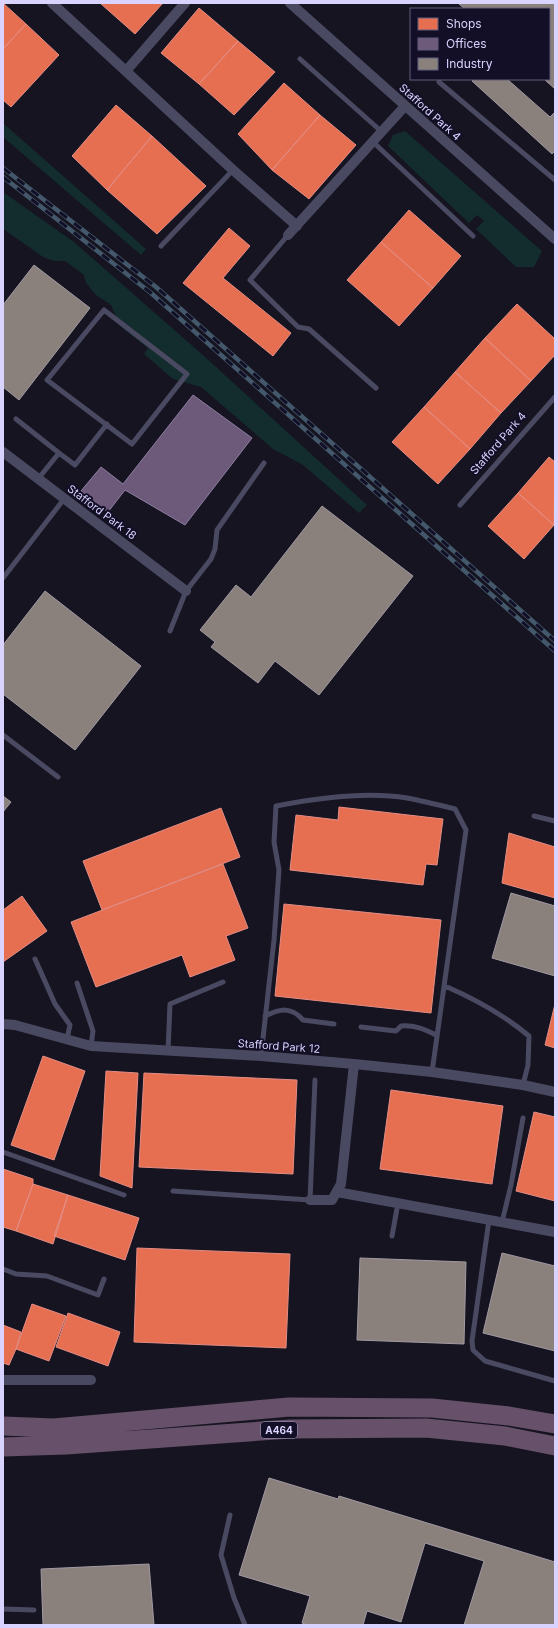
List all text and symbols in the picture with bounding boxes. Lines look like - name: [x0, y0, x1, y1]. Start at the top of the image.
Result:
- legend: [410, 8, 550, 80]
- text: Shops: [446, 16, 482, 31]
- text: Offices: [446, 36, 487, 51]
- text: Industry: [446, 56, 493, 71]
- street label: Stafford Park 4: [396, 81, 464, 143]
- street label: Stafford Park 4: [467, 409, 529, 477]
- street label: Stafford Park 18: [65, 482, 139, 543]
- street label: Stafford Park 12: [237, 1036, 321, 1056]
- road number: A464: [261, 1422, 297, 1438]

